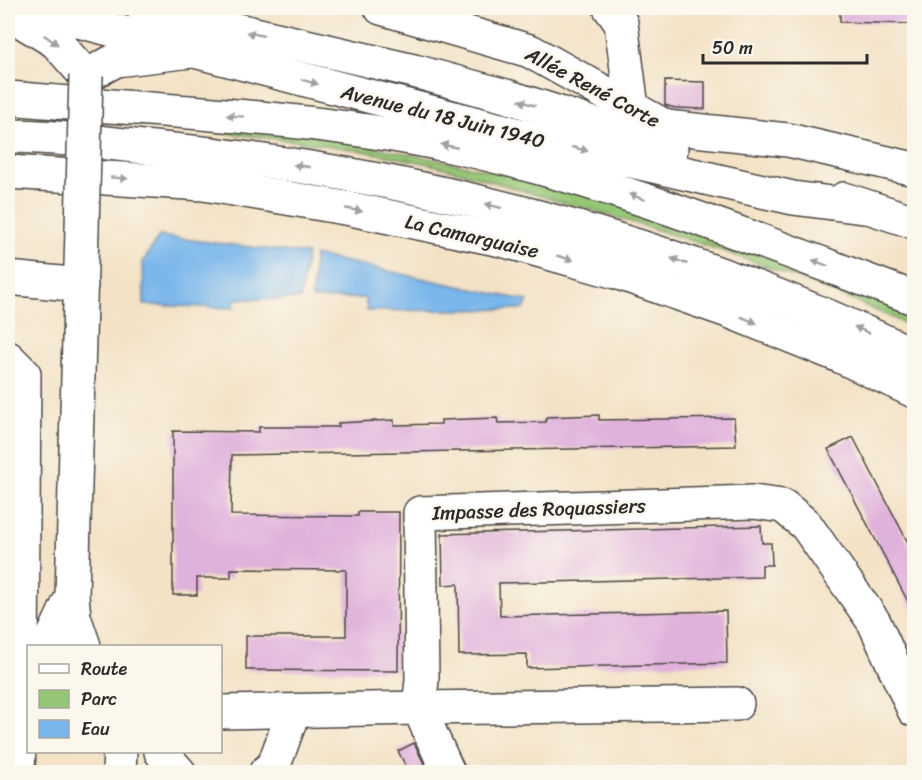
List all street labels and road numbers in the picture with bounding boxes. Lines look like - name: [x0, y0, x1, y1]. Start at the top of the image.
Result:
- street label: Allée René Corte: [518, 37, 667, 138]
- street label: Avenue du 18 Juin 1940: [336, 74, 548, 159]
- street label: La Camarguaise: [401, 204, 542, 269]
- street label: Impasse des Roquassiers: [431, 488, 647, 531]

